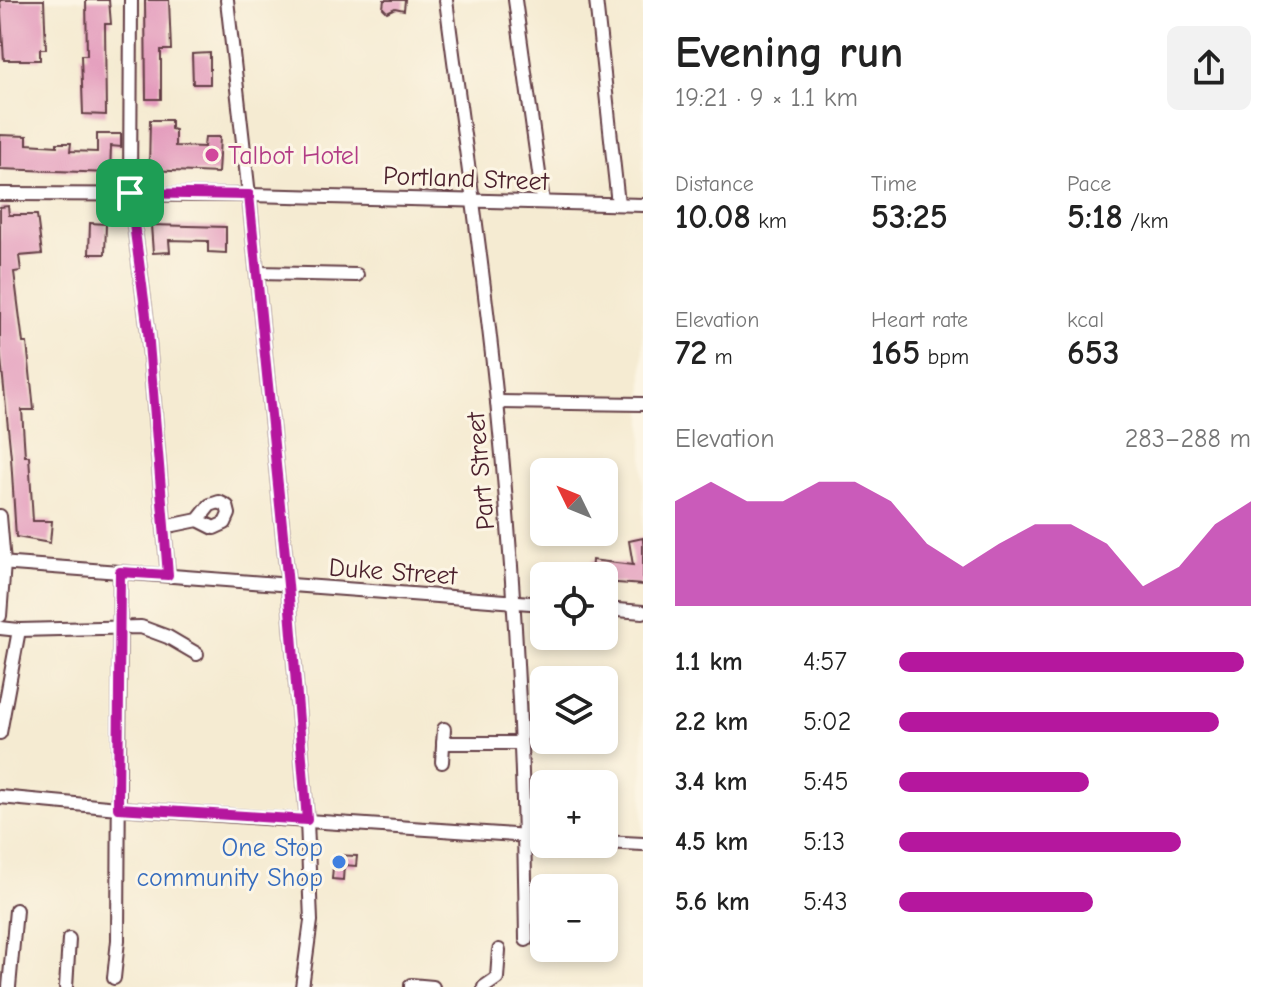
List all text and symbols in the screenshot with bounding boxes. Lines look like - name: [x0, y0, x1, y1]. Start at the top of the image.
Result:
- button: share: [1167, 26, 1251, 110]
- text: Evening run: [675, 27, 903, 78]
- text: 19:21 · 9 × 1.1 km: [675, 83, 858, 113]
- place label: Talbot Hotel: [228, 141, 360, 171]
- marker: Talbot Hotel: [203, 146, 221, 164]
- pin: [96, 159, 164, 227]
- street label: Portland Street: [382, 161, 551, 197]
- icon: arrive: [108, 171, 152, 215]
- text: Distance: [675, 171, 754, 197]
- text: Time: [871, 171, 917, 197]
- text: Pace: [1067, 171, 1111, 197]
- text: 10.08: [675, 197, 751, 237]
- text: 53:25: [871, 197, 948, 237]
- text: 5:18: [1067, 197, 1123, 237]
- text: km: [751, 208, 787, 234]
- text: /km: [1123, 208, 1169, 234]
- text: Elevation: [675, 307, 759, 333]
- text: Heart rate: [871, 307, 968, 333]
- text: kcal: [1067, 307, 1104, 333]
- text: 72: [675, 333, 707, 373]
- text: 165: [871, 333, 920, 373]
- text: 653: [1067, 333, 1120, 373]
- text: m: [707, 344, 733, 370]
- text: bpm: [920, 344, 969, 370]
- street label: Part Street: [461, 409, 501, 531]
- text: Elevation: [675, 424, 775, 454]
- text: 283–288 m: [1125, 424, 1251, 454]
- north arrow: [530, 458, 618, 546]
- map controls: [530, 458, 618, 962]
- street label: Duke Street: [328, 553, 460, 592]
- button: locate: [530, 562, 618, 650]
- text: 1.1 km: [675, 647, 743, 677]
- text: 4:57: [803, 647, 847, 677]
- button: layers: [530, 666, 618, 754]
- text: 2.2 km: [675, 707, 748, 737]
- text: 5:02: [803, 707, 851, 737]
- text: 3.4 km: [675, 767, 747, 797]
- text: 5:45: [803, 767, 848, 797]
- button: +: [530, 770, 618, 858]
- text: 4.5 km: [675, 827, 748, 857]
- text: 5:13: [803, 827, 845, 857]
- place label: One Stop community Shop: [137, 833, 323, 893]
- marker: One Stop community Shop: [330, 853, 348, 871]
- button: −: [530, 874, 618, 962]
- text: 5.6 km: [675, 887, 750, 917]
- text: 5:43: [803, 887, 848, 917]

